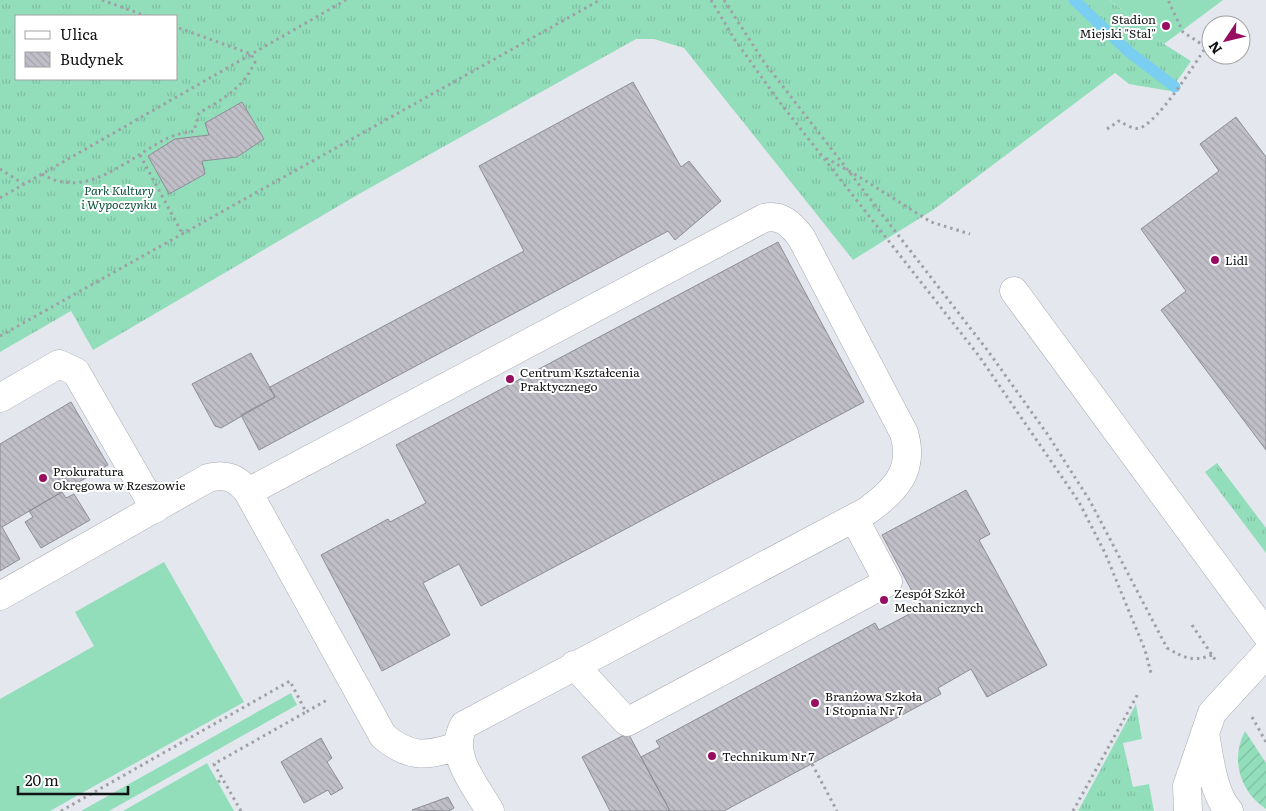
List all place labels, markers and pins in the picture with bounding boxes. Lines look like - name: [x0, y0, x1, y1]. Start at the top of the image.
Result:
- place label: Stadion Miejski "Stal": [1079, 10, 1156, 42]
- marker: Stadion Miejski "Stal": [1160, 20, 1172, 32]
- place label: Lidl: [1225, 251, 1248, 269]
- marker: Lidl: [1209, 254, 1221, 266]
- place label: Centrum Kształcenia Praktycznego: [520, 363, 640, 395]
- marker: Centrum Kształcenia Praktycznego: [504, 373, 516, 385]
- place label: Prokuratura Okręgowa w Rzeszowie: [53, 462, 185, 494]
- marker: Prokuratura Okręgowa w Rzeszowie: [37, 472, 49, 484]
- place label: Zespół Szkół Mechanicznych: [894, 584, 984, 616]
- marker: Zespół Szkół Mechanicznych: [878, 594, 890, 606]
- place label: Branżowa Szkoła I Stopnia Nr 7: [825, 687, 923, 719]
- marker: Branżowa Szkoła I Stopnia Nr 7: [809, 697, 821, 709]
- place label: Technikum Nr 7: [722, 747, 815, 765]
- marker: Technikum Nr 7: [706, 750, 718, 762]

